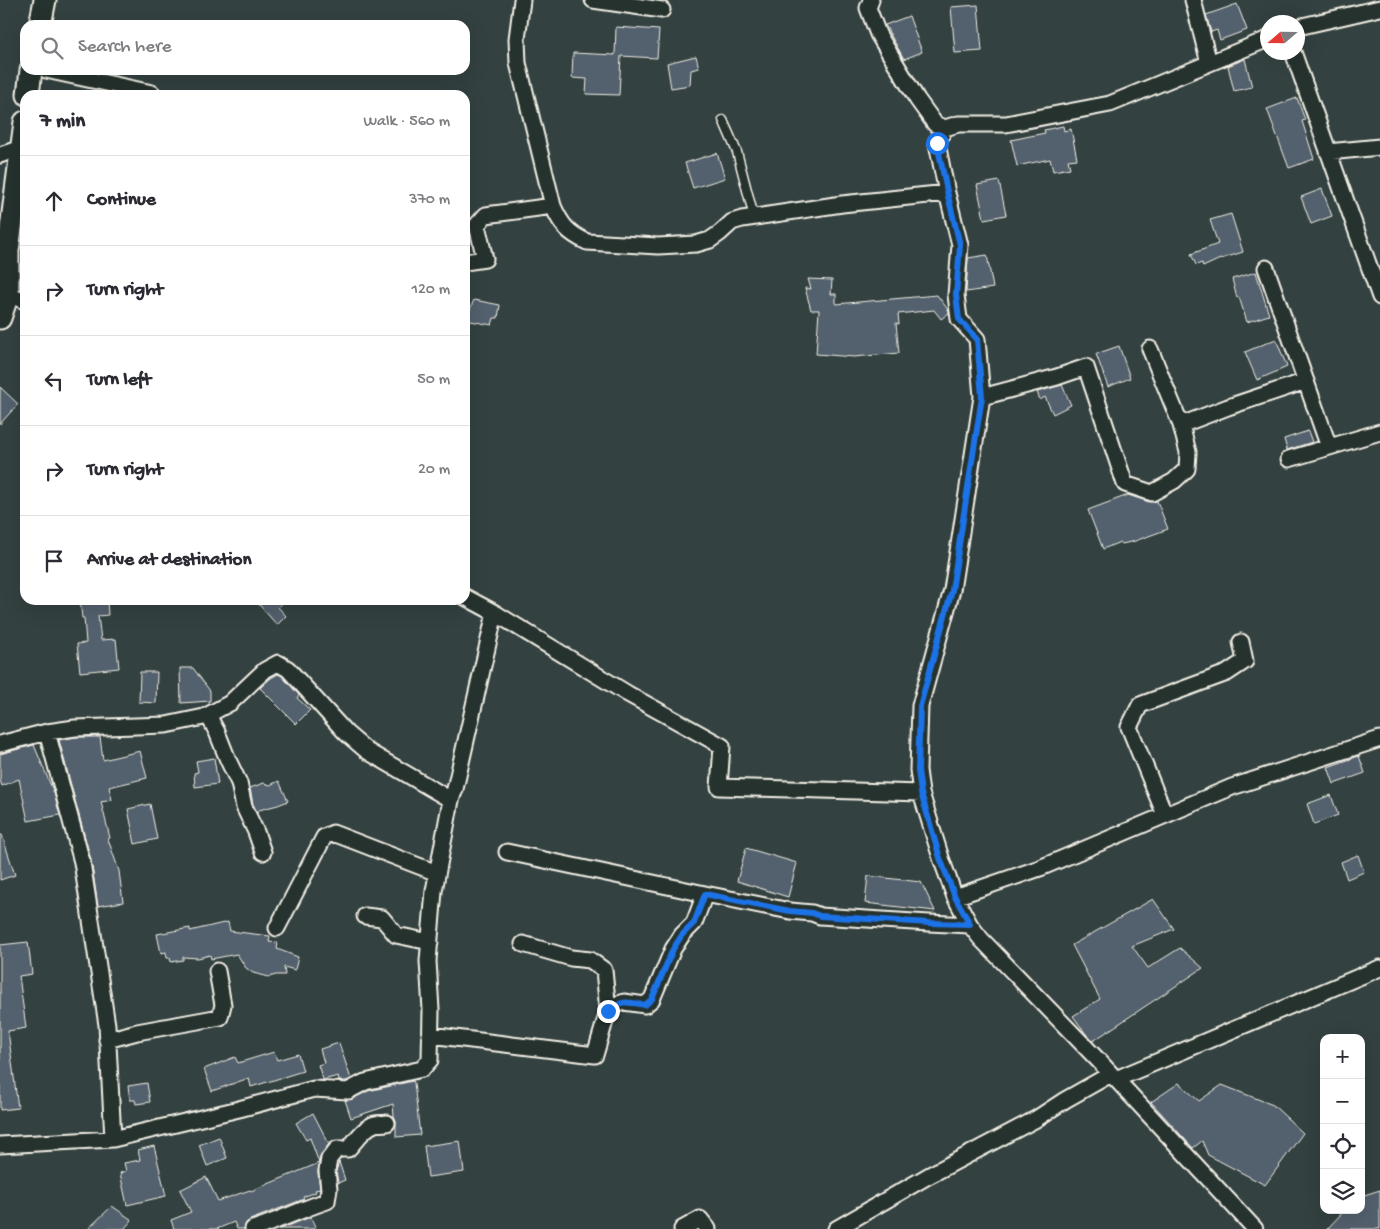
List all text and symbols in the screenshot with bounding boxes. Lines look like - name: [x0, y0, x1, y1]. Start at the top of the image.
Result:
- north arrow: [1260, 15, 1305, 60]
- search box: [20, 20, 470, 75]
- icon: search: [38, 34, 66, 62]
- text: Search here: [78, 36, 172, 59]
- text: 7 min: [40, 110, 85, 135]
- text: Walk · 560 m: [364, 113, 450, 132]
- route start: [926, 132, 949, 155]
- icon: ahead: [40, 187, 68, 215]
- text: Continue: [87, 189, 156, 212]
- text: 370 m: [409, 191, 450, 210]
- icon: right: [40, 277, 68, 305]
- text: Turn right: [87, 279, 163, 302]
- text: 120 m: [411, 281, 450, 300]
- icon: left: [40, 367, 68, 395]
- text: Turn left: [87, 369, 151, 392]
- text: 50 m: [417, 371, 450, 390]
- icon: right: [40, 457, 68, 485]
- text: Turn right: [87, 459, 163, 482]
- text: 20 m: [418, 461, 450, 480]
- icon: arrive: [40, 547, 68, 575]
- text: Arrive at destination: [87, 549, 251, 572]
- route end: [597, 1000, 620, 1023]
- map controls: [1320, 1034, 1365, 1214]
- button: +: [1320, 1034, 1365, 1079]
- button: −: [1320, 1079, 1365, 1124]
- button: locate: [1320, 1124, 1365, 1169]
- button: layers: [1320, 1169, 1365, 1214]

